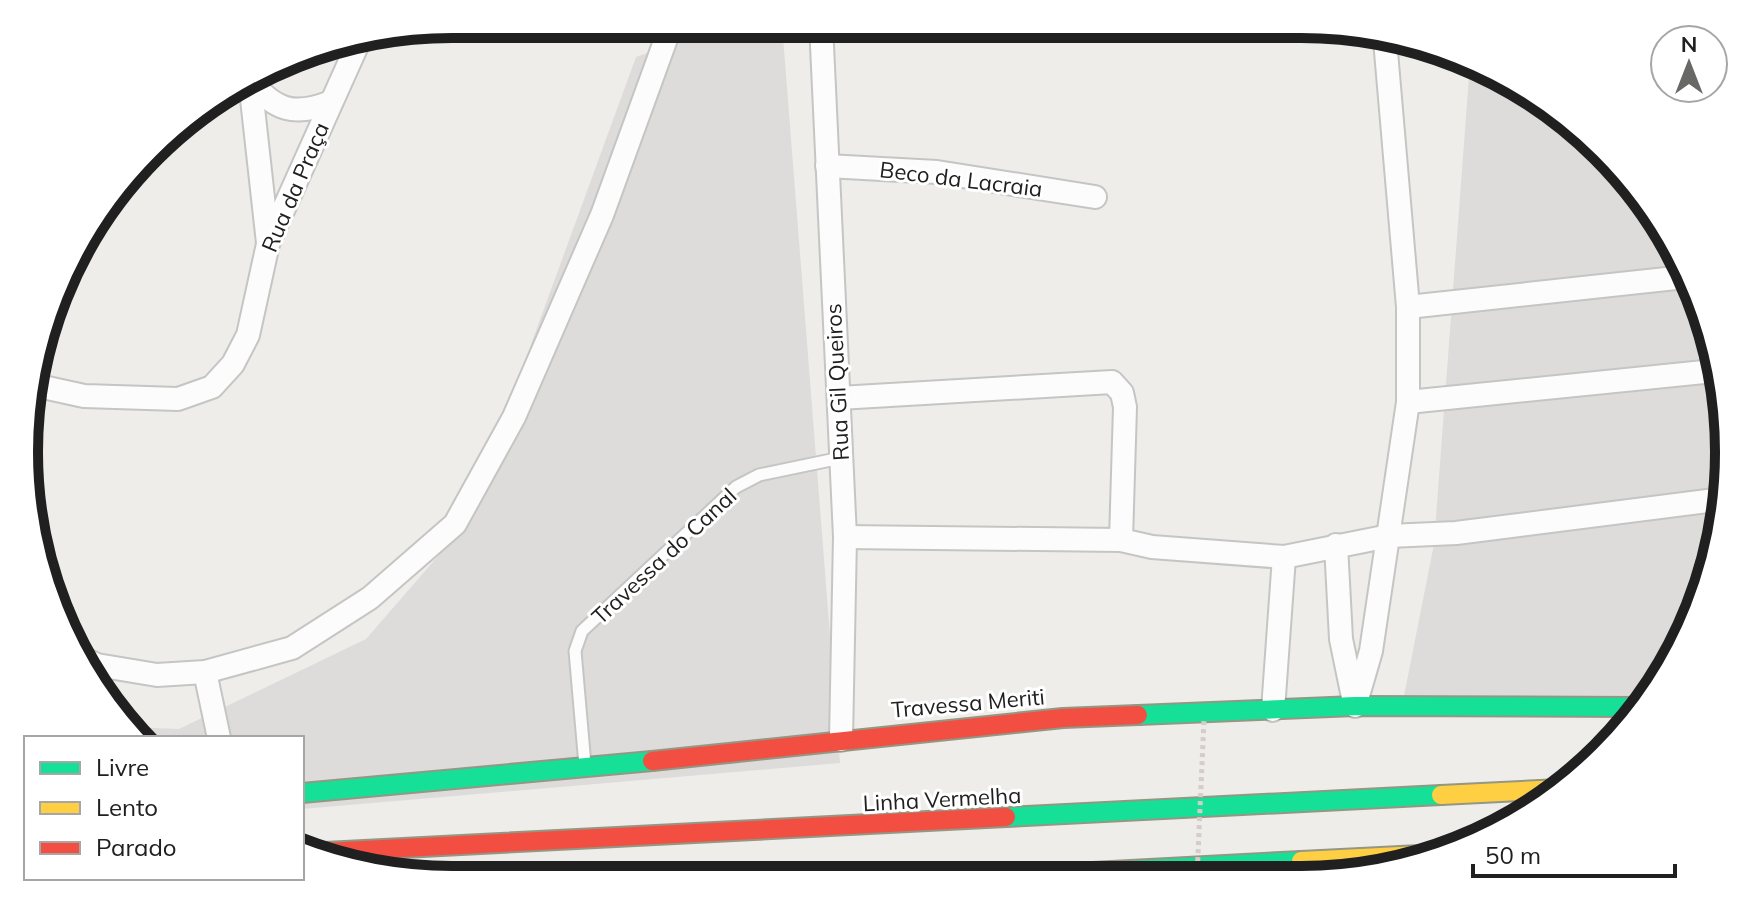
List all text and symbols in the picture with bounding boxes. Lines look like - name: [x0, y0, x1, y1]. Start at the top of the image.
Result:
- north arrow: [1649, 24, 1729, 104]
- text: N: [1681, 30, 1697, 58]
- street label: Rua da Praça: [255, 118, 335, 256]
- street label: Beco da Lacraia: [878, 155, 1044, 203]
- street label: Rua Gil Queiros: [819, 303, 855, 461]
- street label: Travessa do Canal: [586, 482, 742, 630]
- street label: Travessa Meriti: [890, 682, 1046, 724]
- legend: [24, 736, 304, 880]
- text: Livre: [96, 752, 149, 782]
- street label: Linha Vermelha: [862, 781, 1022, 817]
- text: Lento: [96, 792, 158, 822]
- scale bar: [1473, 828, 1675, 878]
- text: Parado: [96, 832, 177, 862]
- text: 50 m: [1485, 840, 1541, 870]

